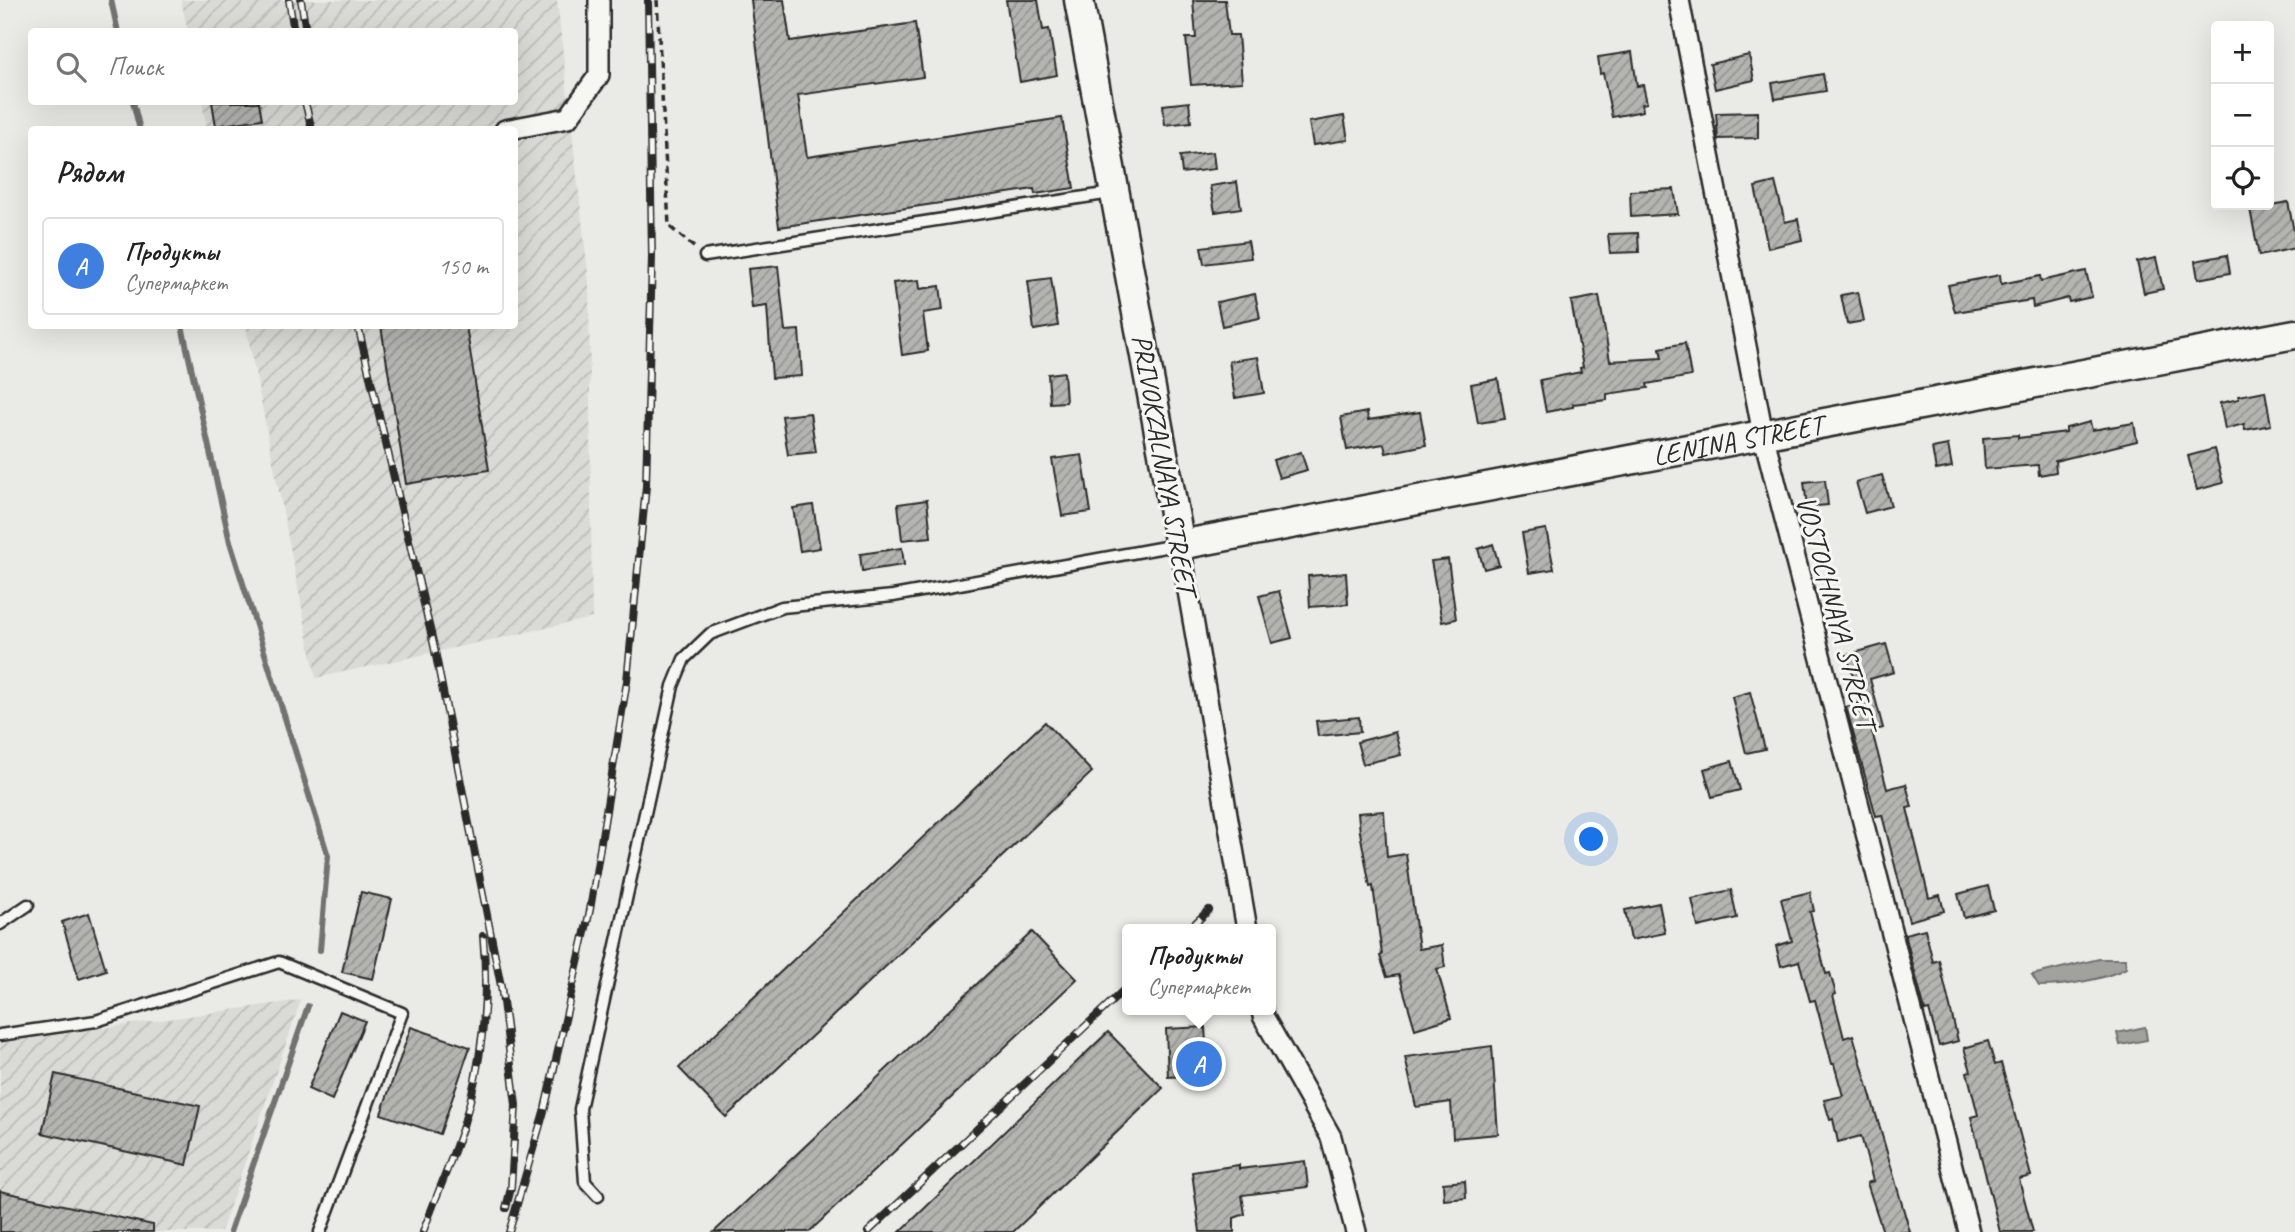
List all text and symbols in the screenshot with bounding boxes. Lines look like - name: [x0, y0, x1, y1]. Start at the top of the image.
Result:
- map controls: [2211, 21, 2274, 210]
- button: +: [2211, 21, 2274, 84]
- search box: [28, 28, 518, 105]
- icon: search: [52, 48, 90, 86]
- text: Поиск: [108, 50, 163, 83]
- button: −: [2211, 84, 2274, 147]
- button: locate: [2211, 147, 2274, 210]
- text: Рядом: [56, 153, 123, 191]
- text: Продукты: [125, 235, 219, 268]
- text: A: [75, 252, 87, 281]
- text: 150 m: [439, 252, 488, 281]
- text: Супермаркет: [125, 268, 228, 297]
- street label: PRIVOKZALNAYA STREET: [1124, 332, 1206, 604]
- street label: LENINA STREET: [1650, 406, 1832, 473]
- street label: VOSTOCHNAYA STREET: [1789, 492, 1886, 739]
- your location: [1574, 822, 1608, 856]
- popup: [1122, 924, 1276, 1015]
- text: Продукты: [1148, 939, 1241, 972]
- text: Супермаркет: [1148, 972, 1250, 1001]
- pin: A: [1176, 1038, 1222, 1090]

